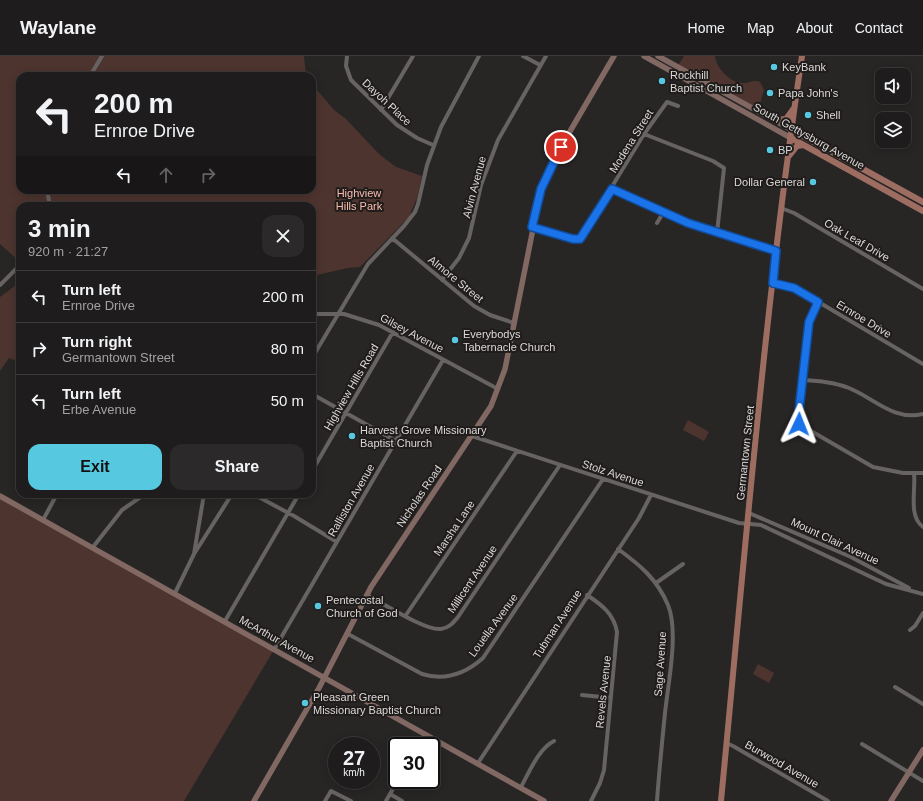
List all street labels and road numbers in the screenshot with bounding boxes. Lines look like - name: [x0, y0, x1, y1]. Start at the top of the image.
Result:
- street label: Dayoh Place: [360, 76, 414, 128]
- street label: South Gettysburg Avenue: [751, 100, 867, 172]
- street label: Modena Street: [607, 107, 655, 175]
- street label: Alvin Avenue: [460, 155, 488, 219]
- street label: Oak Leaf Drive: [822, 216, 892, 264]
- street label: Almore Street: [426, 253, 486, 305]
- street label: Ernroe Drive: [834, 298, 894, 340]
- street label: Gilsey Avenue: [378, 311, 446, 355]
- street label: Highview Hills Road: [321, 342, 381, 432]
- street label: Germantown Street: [734, 405, 756, 501]
- street label: Stolz Avenue: [581, 457, 645, 489]
- street label: Ralliston Avenue: [325, 462, 377, 538]
- street label: Nicholas Road: [394, 463, 444, 529]
- street label: Marsha Lane: [431, 498, 477, 558]
- street label: Mount Clair Avenue: [789, 515, 881, 567]
- street label: Millicent Avenue: [445, 543, 499, 615]
- street label: Tubman Avenue: [530, 587, 584, 661]
- street label: Louella Avenue: [466, 591, 520, 659]
- street label: McArthur Avenue: [237, 613, 317, 665]
- street label: Sage Avenue: [652, 631, 668, 697]
- street label: Revels Avenue: [593, 655, 613, 729]
- street label: Burwood Avenue: [743, 738, 821, 790]

